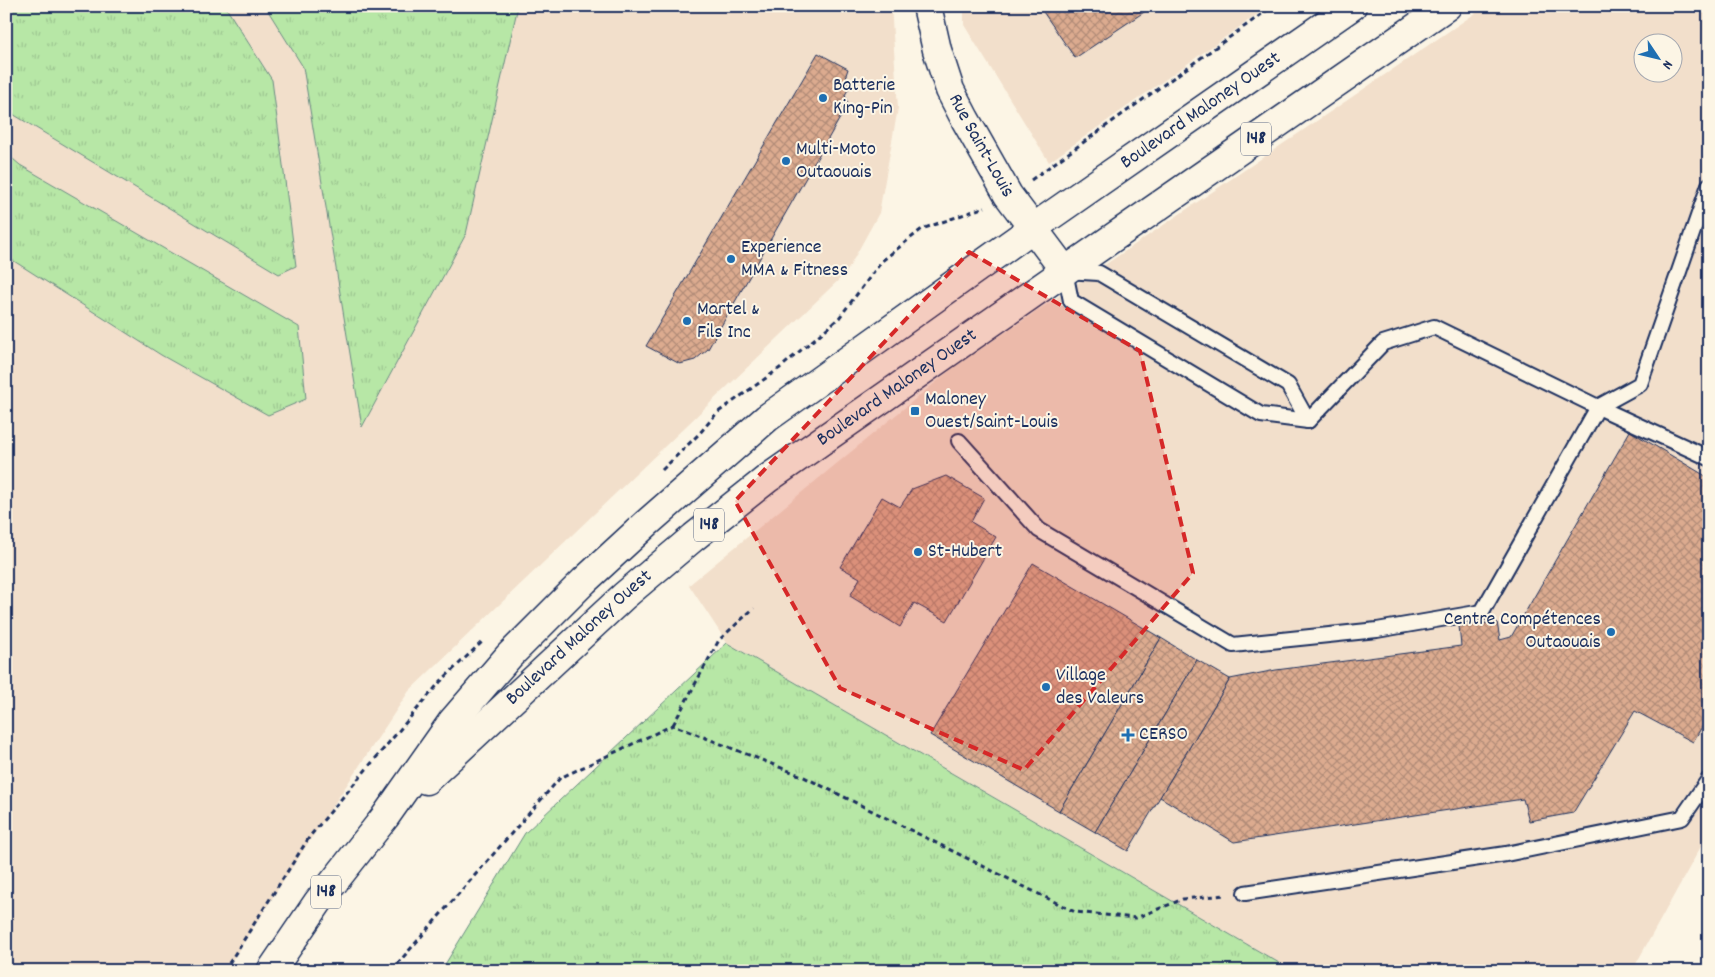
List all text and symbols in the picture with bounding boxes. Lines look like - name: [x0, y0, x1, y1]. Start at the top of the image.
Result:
- north arrow: [1632, 32, 1682, 82]
- street label: Boulevard Maloney Ouest: [1115, 45, 1287, 177]
- text: N: [1657, 56, 1677, 73]
- place label: Batterie King-Pin: [833, 72, 895, 123]
- street label: Rue Saint-Louis: [940, 89, 1021, 203]
- marker: Batterie King-Pin: [817, 92, 829, 104]
- road number: 148: [1241, 122, 1271, 156]
- place label: Multi-Moto Outaouais: [796, 136, 876, 187]
- marker: Multi-Moto Outaouais: [780, 155, 792, 167]
- place label: Experience MMA & Fitness: [741, 234, 848, 285]
- marker: Experience MMA & Fitness: [725, 253, 737, 265]
- place label: Martel & Fils Inc: [697, 296, 760, 347]
- marker: Martel & Fils Inc: [681, 315, 693, 327]
- street label: Boulevard Maloney Ouest: [811, 322, 983, 454]
- place label: Maloney Ouest/Saint-Louis: [925, 386, 1059, 437]
- marker: Maloney Ouest/Saint-Louis: [909, 405, 921, 417]
- road number: 148: [694, 508, 724, 542]
- place label: St-Hubert: [928, 538, 1002, 566]
- marker: St-Hubert: [912, 546, 924, 558]
- street label: Boulevard Maloney Ouest: [500, 564, 659, 713]
- place label: Centre Compétences Outaouais: [1444, 606, 1601, 657]
- marker: Centre Compétences Outaouais: [1605, 626, 1617, 638]
- place label: Village des Valeurs: [1056, 662, 1144, 713]
- marker: Village des Valeurs: [1040, 681, 1052, 693]
- place label: CERSO: [1139, 721, 1188, 749]
- marker: CERSO: [1121, 728, 1135, 742]
- road number: 148: [311, 876, 341, 909]

